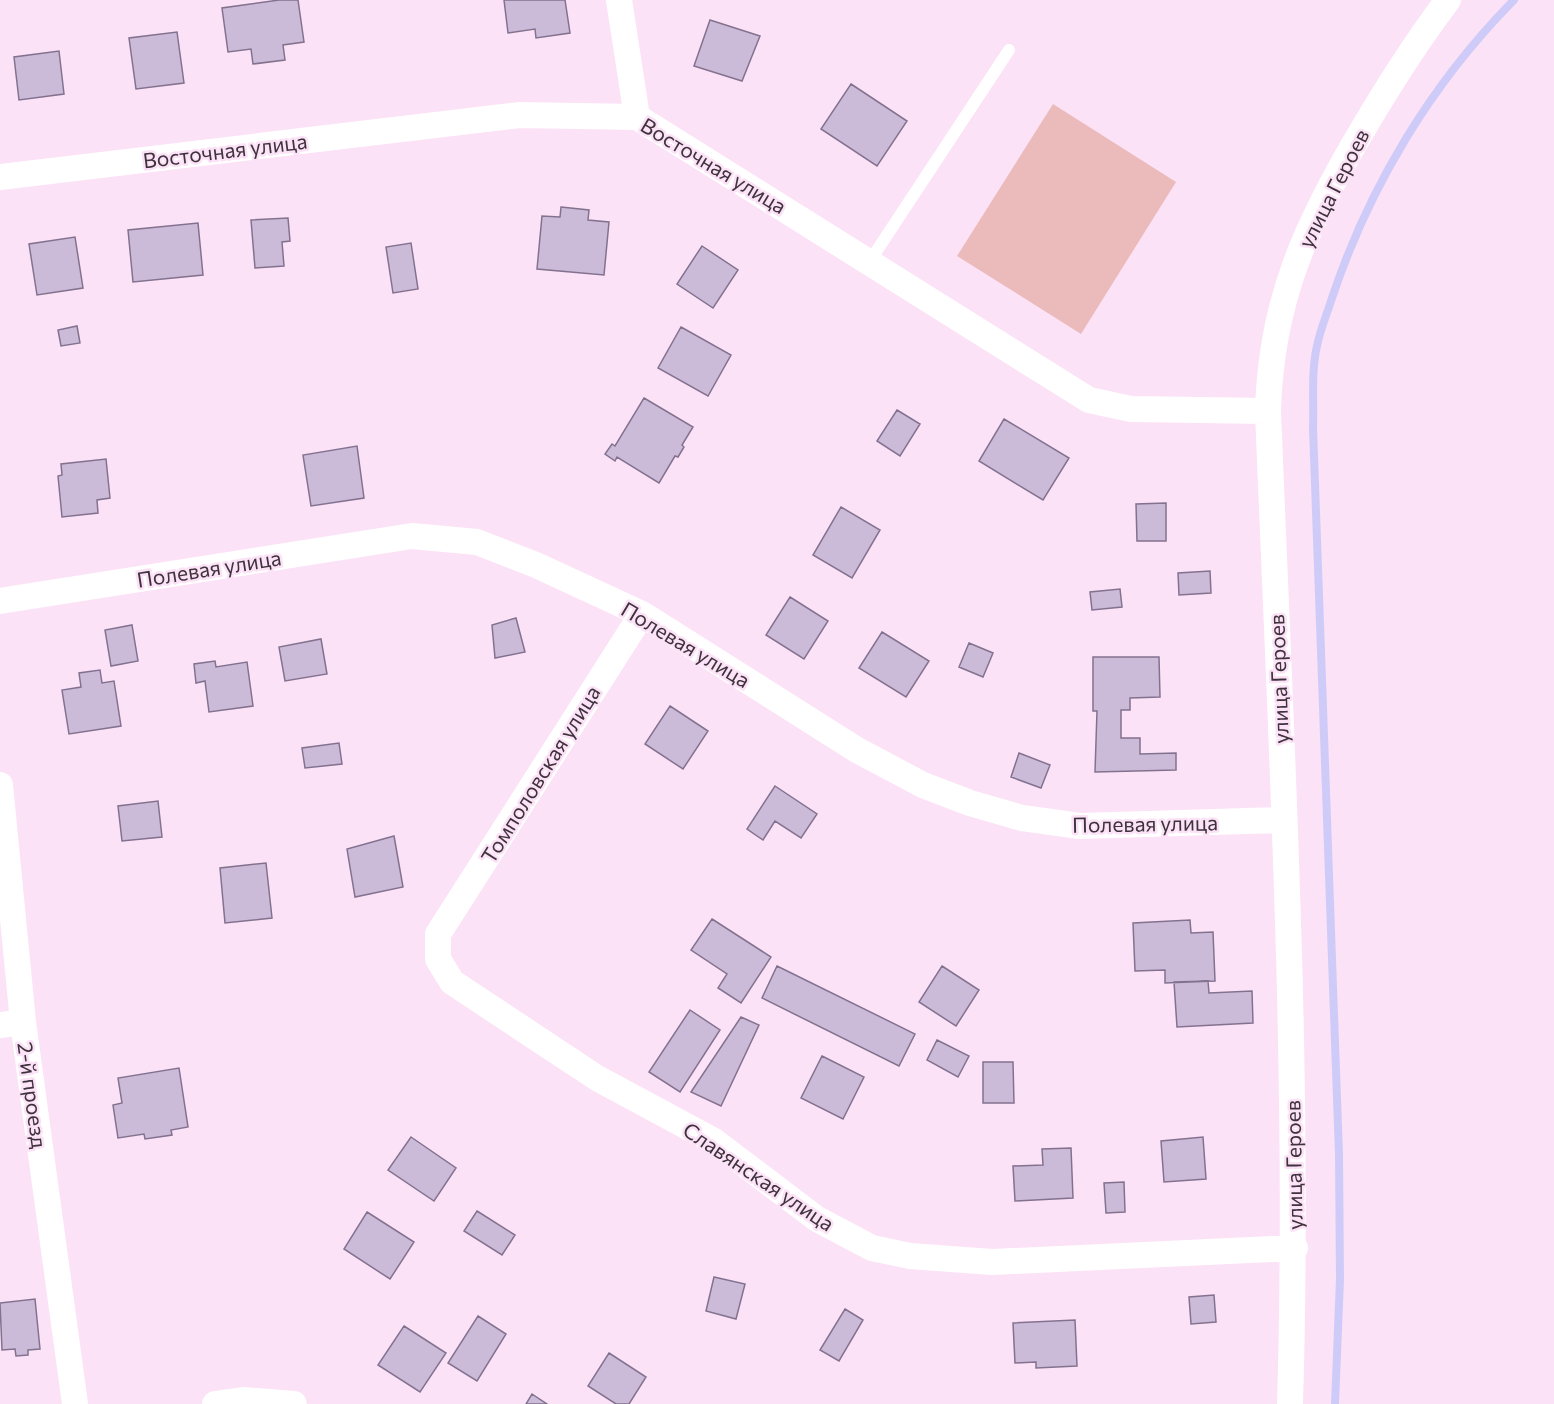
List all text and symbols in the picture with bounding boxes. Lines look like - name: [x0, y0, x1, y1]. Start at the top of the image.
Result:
- street label: Восточная улица: [637, 112, 791, 218]
- street label: улица Героев: [1292, 124, 1374, 252]
- street label: Восточная улица: [141, 128, 309, 172]
- street label: Полевая улица: [135, 544, 283, 592]
- street label: Полевая улица: [617, 596, 755, 692]
- street label: улица Героев: [1263, 614, 1293, 744]
- street label: Томполовская улица: [475, 681, 605, 867]
- street label: Полевая улица: [1072, 809, 1218, 837]
- street label: 2-й проезд: [13, 1040, 53, 1150]
- street label: улица Героев: [1279, 1100, 1307, 1230]
- street label: Славянская улица: [679, 1116, 839, 1236]

